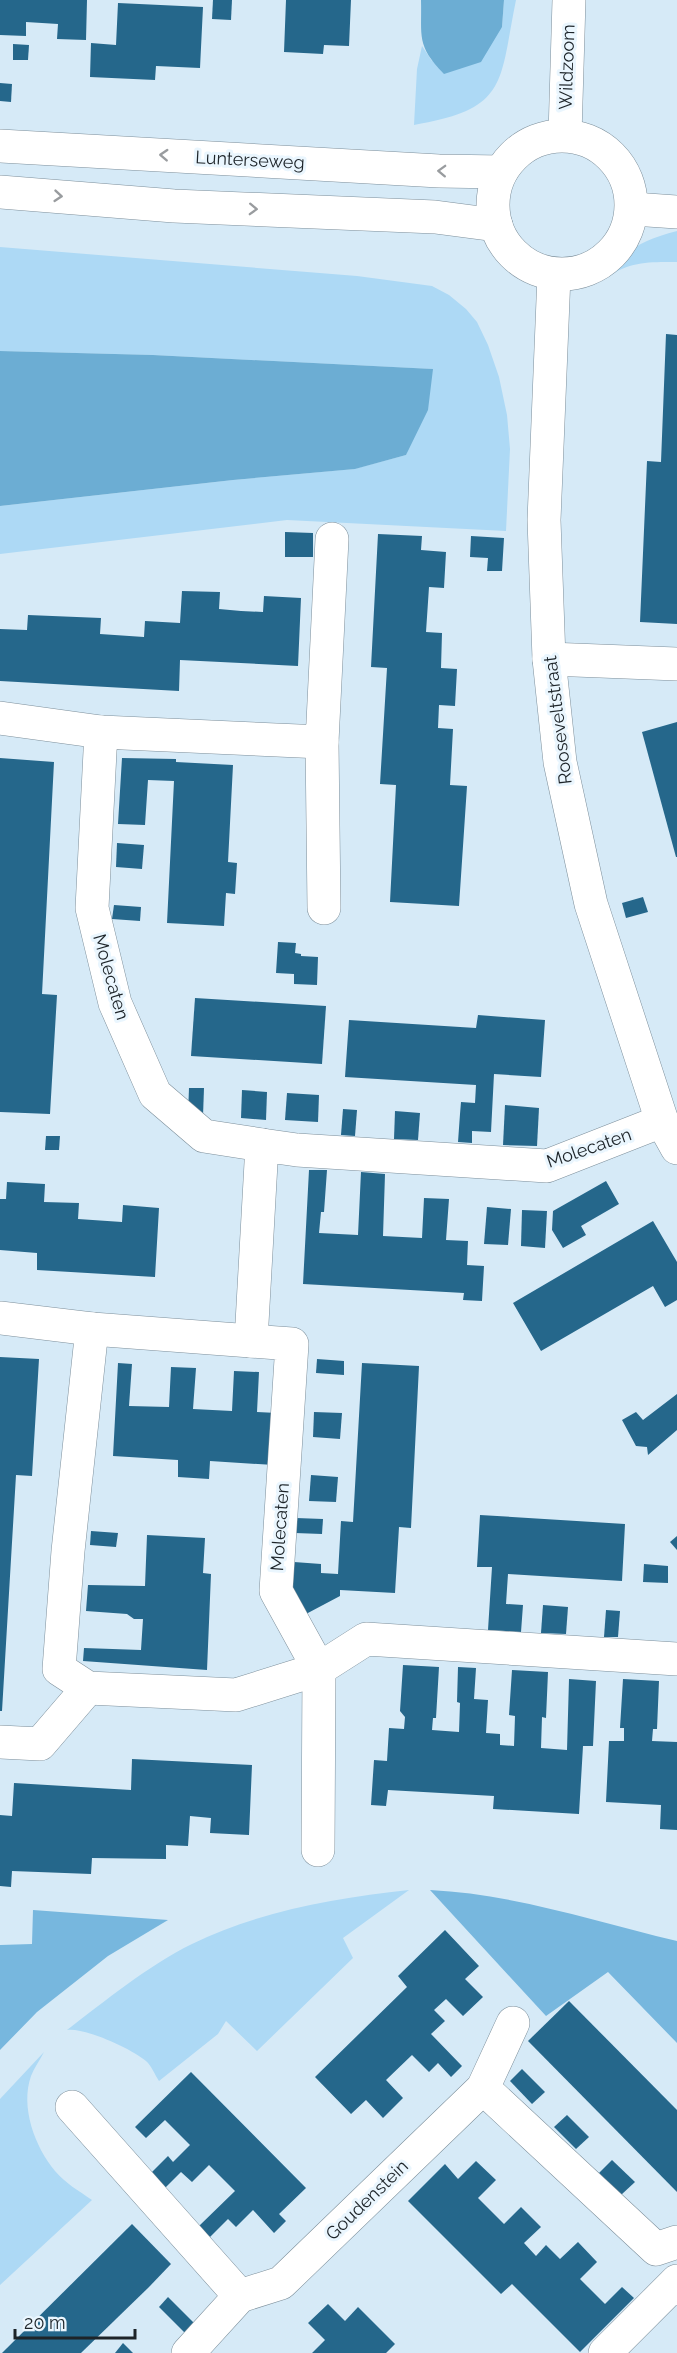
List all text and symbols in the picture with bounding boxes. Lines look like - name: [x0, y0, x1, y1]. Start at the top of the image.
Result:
- street label: Wildzoom: [555, 24, 578, 110]
- street label: Lunterseweg: [195, 146, 305, 173]
- one-way arrow: [159, 149, 168, 162]
- one-way arrow: [438, 164, 447, 177]
- one-way arrow: [54, 190, 63, 203]
- one-way arrow: [248, 203, 257, 215]
- street label: Rooseveltstraat: [539, 655, 576, 785]
- street label: Molecaten: [89, 931, 134, 1022]
- street label: Molecaten: [544, 1123, 634, 1172]
- street label: Molecaten: [266, 1482, 293, 1572]
- street label: Goudenstein: [321, 2155, 412, 2244]
- scale bar: [15, 2302, 135, 2340]
- text: 20 m: [24, 2312, 66, 2333]

